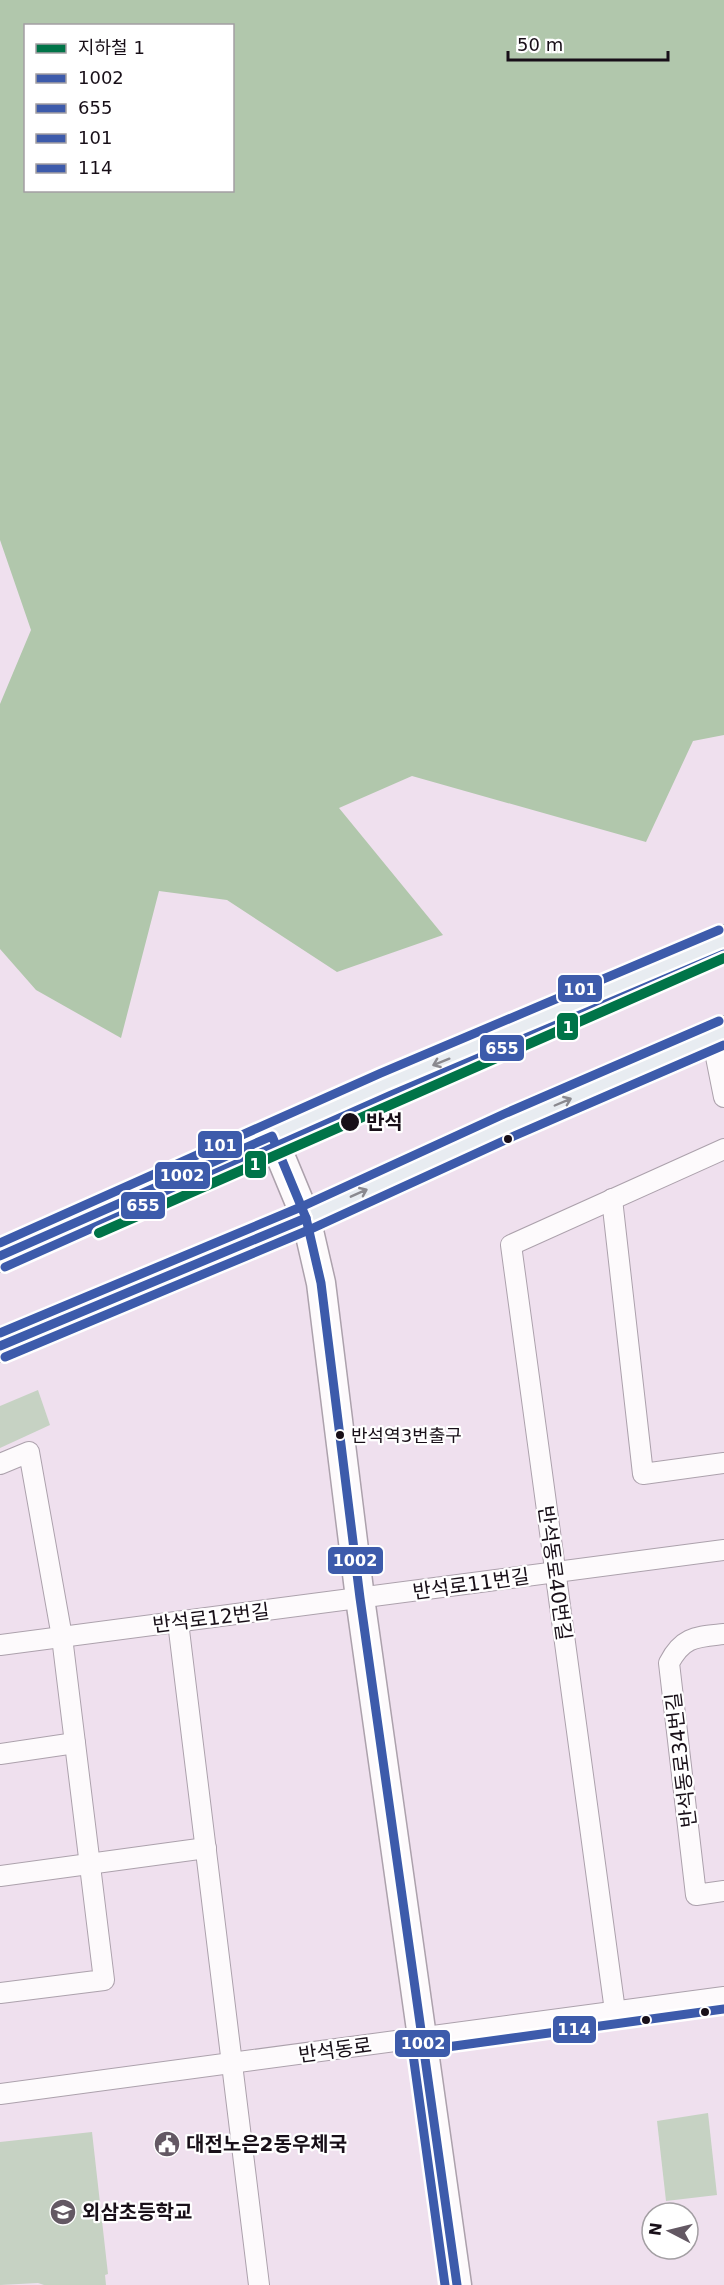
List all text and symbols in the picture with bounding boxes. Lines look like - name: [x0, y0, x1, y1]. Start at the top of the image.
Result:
- legend: [24, 24, 234, 192]
- scale bar: [508, 24, 668, 62]
- text: 50 m: [517, 34, 563, 55]
- text: 지하철 1: [78, 37, 145, 58]
- text: 1002: [78, 67, 124, 88]
- text: 655: [78, 97, 112, 118]
- text: 101: [78, 127, 112, 148]
- text: 114: [78, 157, 112, 178]
- line badge: 101: [557, 974, 603, 1003]
- text: 101: [563, 980, 597, 999]
- line badge: 1: [556, 1012, 579, 1041]
- text: 1: [562, 1018, 574, 1037]
- line badge: 655: [479, 1034, 525, 1062]
- text: 655: [485, 1039, 519, 1058]
- one-way arrow: [432, 1057, 450, 1068]
- one-way arrow: [553, 1096, 572, 1107]
- place label: 반석: [366, 1110, 403, 1134]
- marker: 반석: [339, 1111, 361, 1133]
- line badge: 101: [197, 1130, 243, 1159]
- unlabelled marker: [502, 1133, 514, 1145]
- text: 101: [203, 1136, 237, 1155]
- line badge: 1: [244, 1150, 267, 1179]
- text: 1: [249, 1155, 261, 1174]
- line badge: 1002: [154, 1161, 211, 1190]
- text: 1002: [160, 1166, 204, 1185]
- one-way arrow: [350, 1187, 368, 1199]
- line badge: 655: [120, 1191, 166, 1220]
- text: 655: [126, 1196, 160, 1215]
- place label: 반석역3번출구: [351, 1425, 462, 1446]
- marker: 반석역3번출구: [334, 1429, 346, 1441]
- street label: 반석동로40번길: [534, 1504, 576, 1642]
- line badge: 1002: [327, 1546, 384, 1575]
- text: 1002: [333, 1551, 377, 1570]
- street label: 반석로11번길: [411, 1564, 531, 1604]
- street label: 반석로12번길: [151, 1599, 271, 1637]
- street label: 반석동로34번길: [661, 1691, 701, 1829]
- unlabelled marker: [699, 2006, 711, 2018]
- unlabelled marker: [640, 2014, 652, 2026]
- line badge: 114: [552, 2015, 597, 2044]
- text: 114: [557, 2020, 591, 2039]
- line badge: 1002: [394, 2029, 451, 2058]
- street label: 반석동로: [297, 2033, 373, 2067]
- text: 1002: [401, 2034, 445, 2053]
- public building icon: 대전노은2동우체국: [152, 2129, 182, 2159]
- place label: 대전노은2동우체국: [186, 2132, 347, 2156]
- school or university icon: 외삼초등학교: [48, 2197, 78, 2227]
- place label: 외삼초등학교: [82, 2200, 192, 2224]
- north arrow: [640, 2201, 700, 2261]
- text: N: [645, 2221, 666, 2237]

